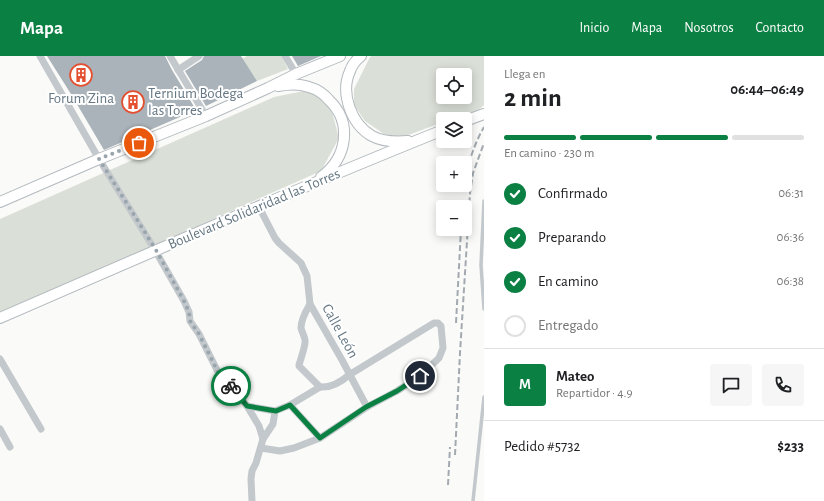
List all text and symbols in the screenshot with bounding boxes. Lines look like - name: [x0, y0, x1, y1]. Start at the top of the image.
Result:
- text: Mapa: [20, 19, 63, 38]
- text: Inicio: [579, 21, 609, 35]
- text: Mapa: [631, 21, 662, 35]
- text: Nosotros: [684, 21, 734, 35]
- text: Contacto: [756, 21, 804, 35]
- building icon: Forum Zina: [68, 62, 94, 88]
- map controls: [436, 68, 472, 236]
- button: locate: [436, 68, 472, 104]
- text: Llega en: [504, 68, 546, 81]
- text: 06:44–06:49: [730, 82, 804, 97]
- text: 2 min: [504, 85, 562, 111]
- place label: Ternium Bodega las Torres: [148, 86, 243, 118]
- building icon: Ternium Bodega las Torres: [120, 89, 146, 115]
- place label: Forum Zina: [48, 91, 114, 106]
- button: layers: [436, 112, 472, 148]
- pin: [122, 126, 156, 160]
- icon: bag: [128, 132, 150, 154]
- text: En camino · 230 m: [504, 147, 594, 160]
- button: +: [436, 156, 472, 192]
- street label: Boulevard Solidaridad las Torres: [166, 166, 342, 252]
- icon: check: [504, 183, 526, 205]
- text: Confirmado: [538, 186, 608, 201]
- text: 06:31: [778, 187, 804, 200]
- button: −: [436, 200, 472, 236]
- icon: check: [504, 227, 526, 249]
- text: Preparando: [538, 230, 606, 245]
- text: 06:36: [777, 231, 804, 244]
- icon: check: [504, 271, 526, 293]
- text: En camino: [538, 274, 598, 289]
- text: 06:38: [777, 275, 804, 288]
- street label: Calle León: [319, 301, 361, 361]
- text: Entregado: [538, 318, 598, 333]
- pin: [403, 359, 437, 393]
- button: chat: [710, 364, 752, 406]
- button: phone: [762, 364, 804, 406]
- icon: home: [409, 365, 431, 387]
- courier: [211, 366, 251, 406]
- text: Mateo: [556, 369, 594, 384]
- icon: bike: [220, 375, 242, 397]
- text: M: [519, 377, 531, 392]
- text: Repartidor · 4.9: [556, 387, 633, 400]
- text: Pedido #5732: [504, 439, 580, 454]
- text: $233: [777, 439, 804, 454]

